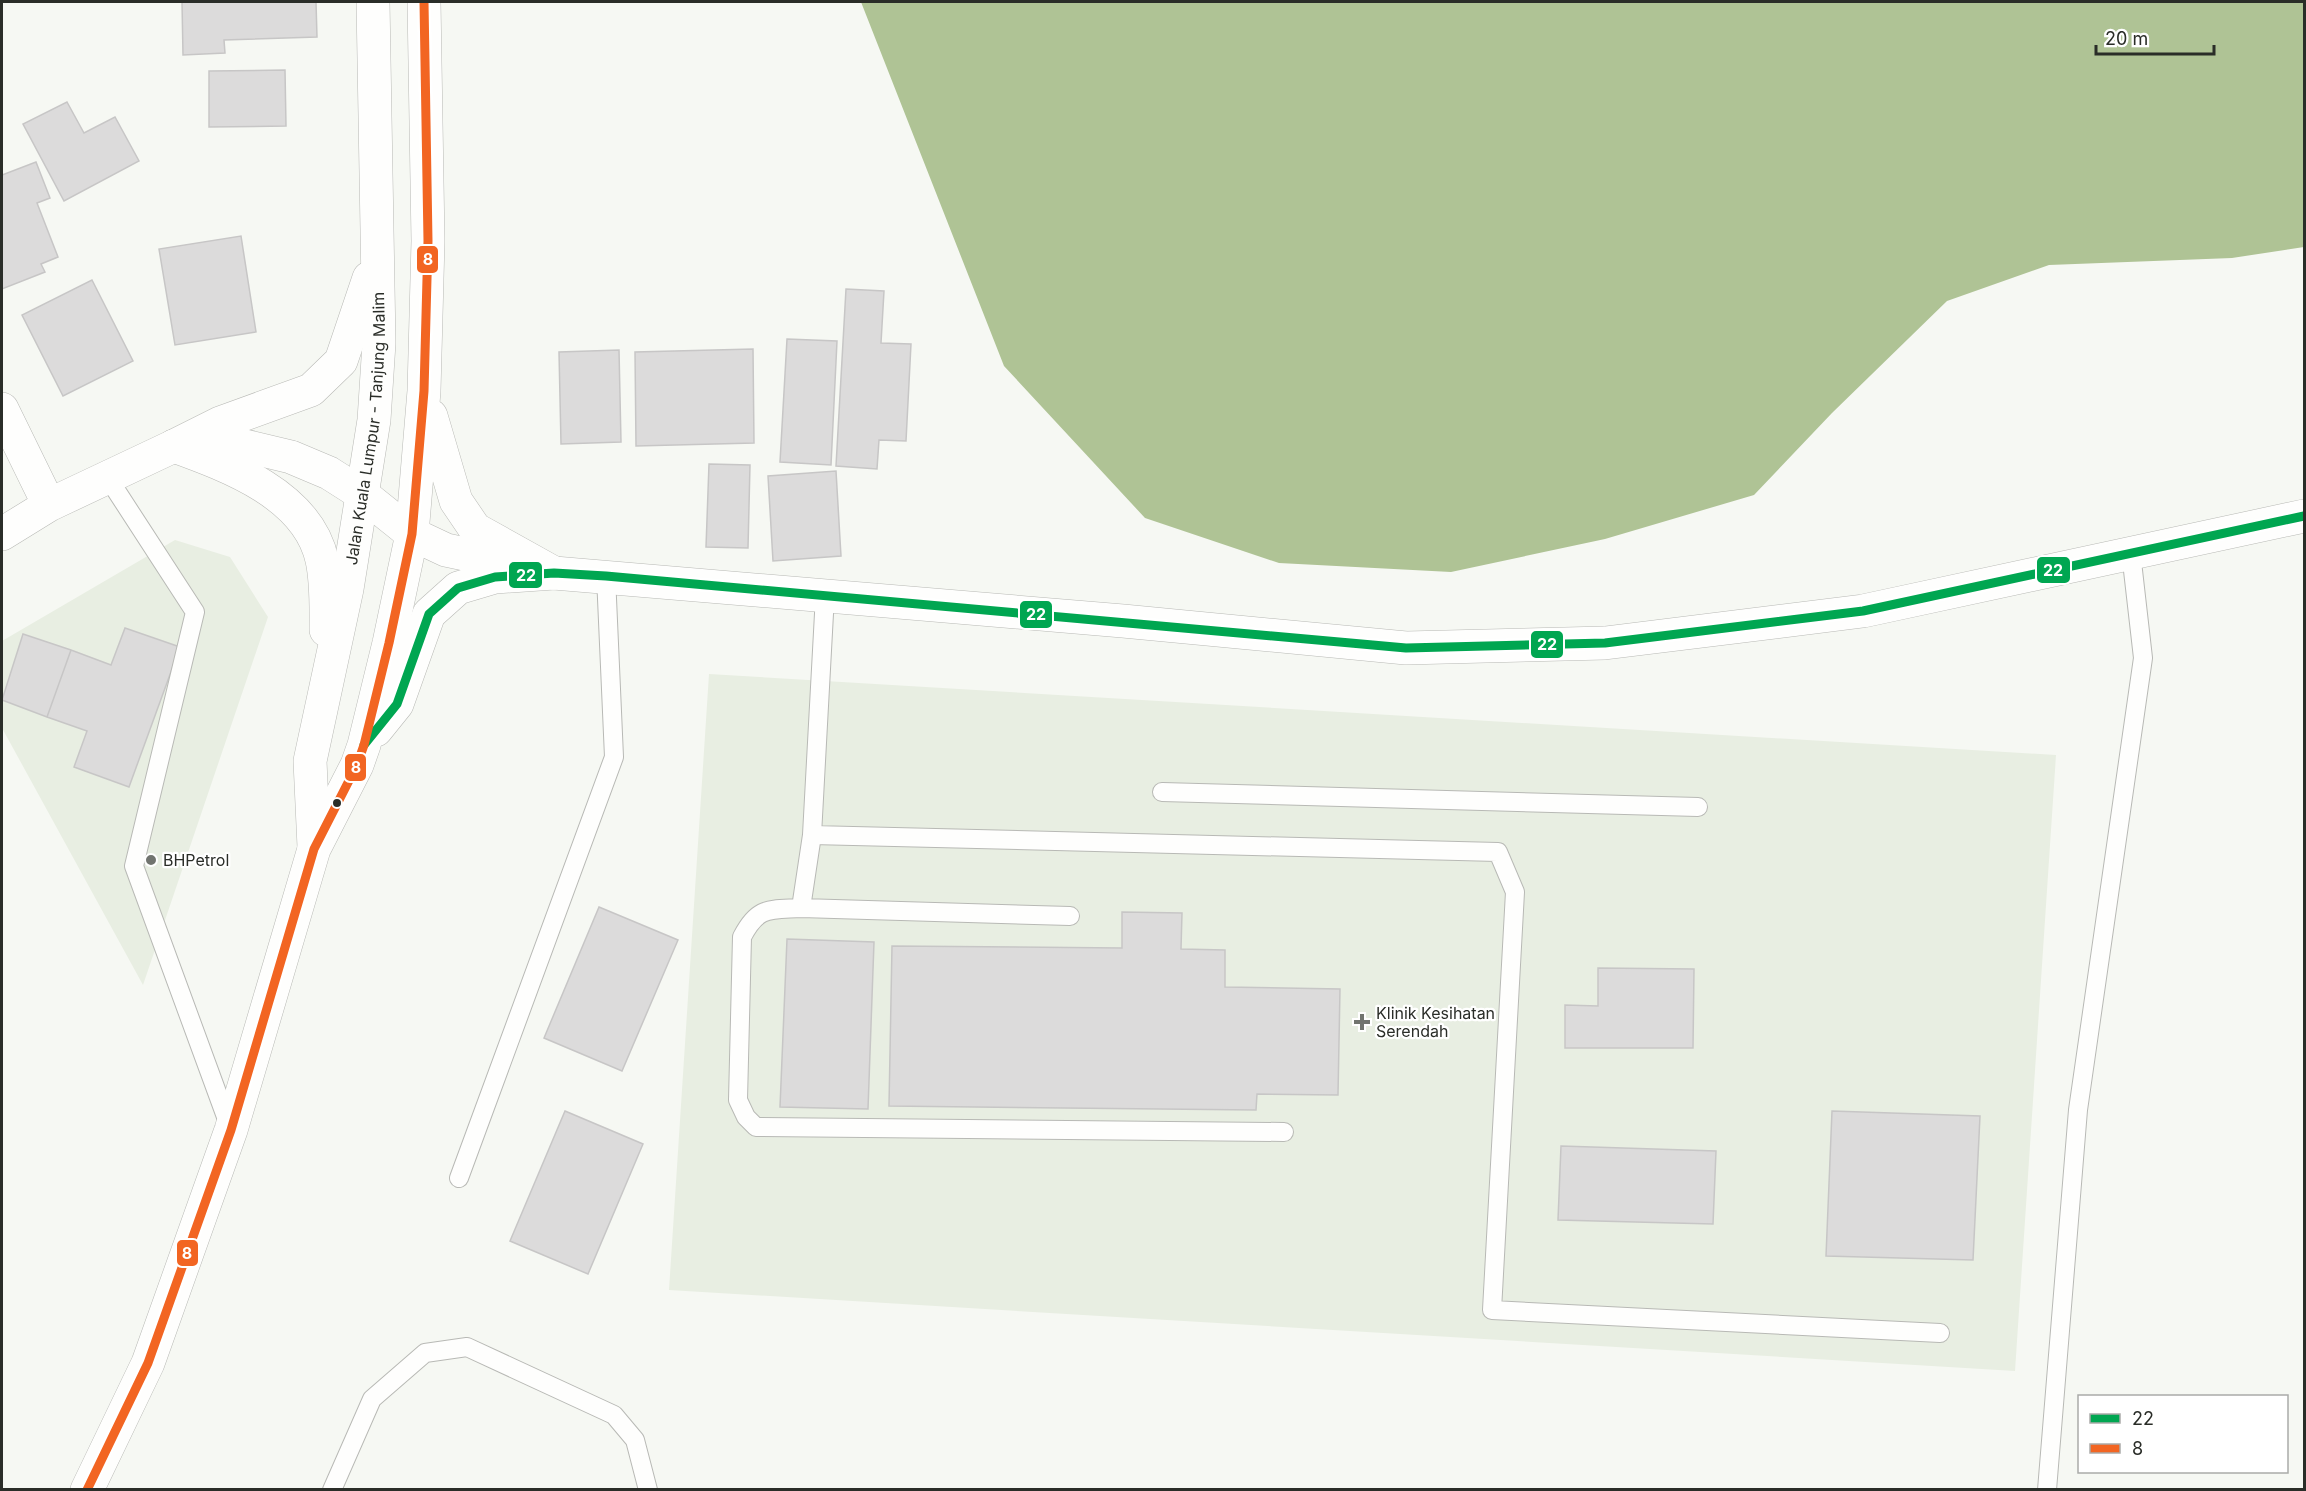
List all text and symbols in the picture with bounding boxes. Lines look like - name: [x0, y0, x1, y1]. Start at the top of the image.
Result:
- scale bar: [2096, 18, 2214, 56]
- text: 20 m: [2105, 28, 2148, 49]
- line badge: 8: [416, 245, 439, 274]
- text: 8: [423, 249, 433, 269]
- street label: Jalan Kuala Lumpur - Tanjung Malim: [341, 292, 389, 566]
- line badge: 22: [2036, 556, 2071, 584]
- text: 22: [2043, 560, 2063, 580]
- line badge: 22: [508, 561, 543, 589]
- text: 22: [516, 565, 536, 585]
- line badge: 22: [1019, 600, 1053, 629]
- text: 22: [1026, 604, 1046, 624]
- line badge: 22: [1530, 630, 1564, 659]
- text: 22: [1537, 634, 1557, 654]
- line badge: 8: [344, 753, 367, 782]
- text: 8: [351, 757, 361, 777]
- unlabelled marker: [331, 797, 343, 809]
- place label: BHPetrol: [163, 850, 229, 870]
- marker: BHPetrol: [144, 853, 158, 867]
- place label: Klinik Kesihatan Serendah: [1376, 1003, 1495, 1041]
- marker: Klinik Kesihatan Serendah: [1353, 1013, 1371, 1031]
- line badge: 8: [176, 1239, 199, 1267]
- text: 8: [182, 1243, 192, 1263]
- legend: [2078, 1395, 2288, 1473]
- text: 22: [2132, 1408, 2154, 1429]
- text: 8: [2132, 1438, 2143, 1459]

